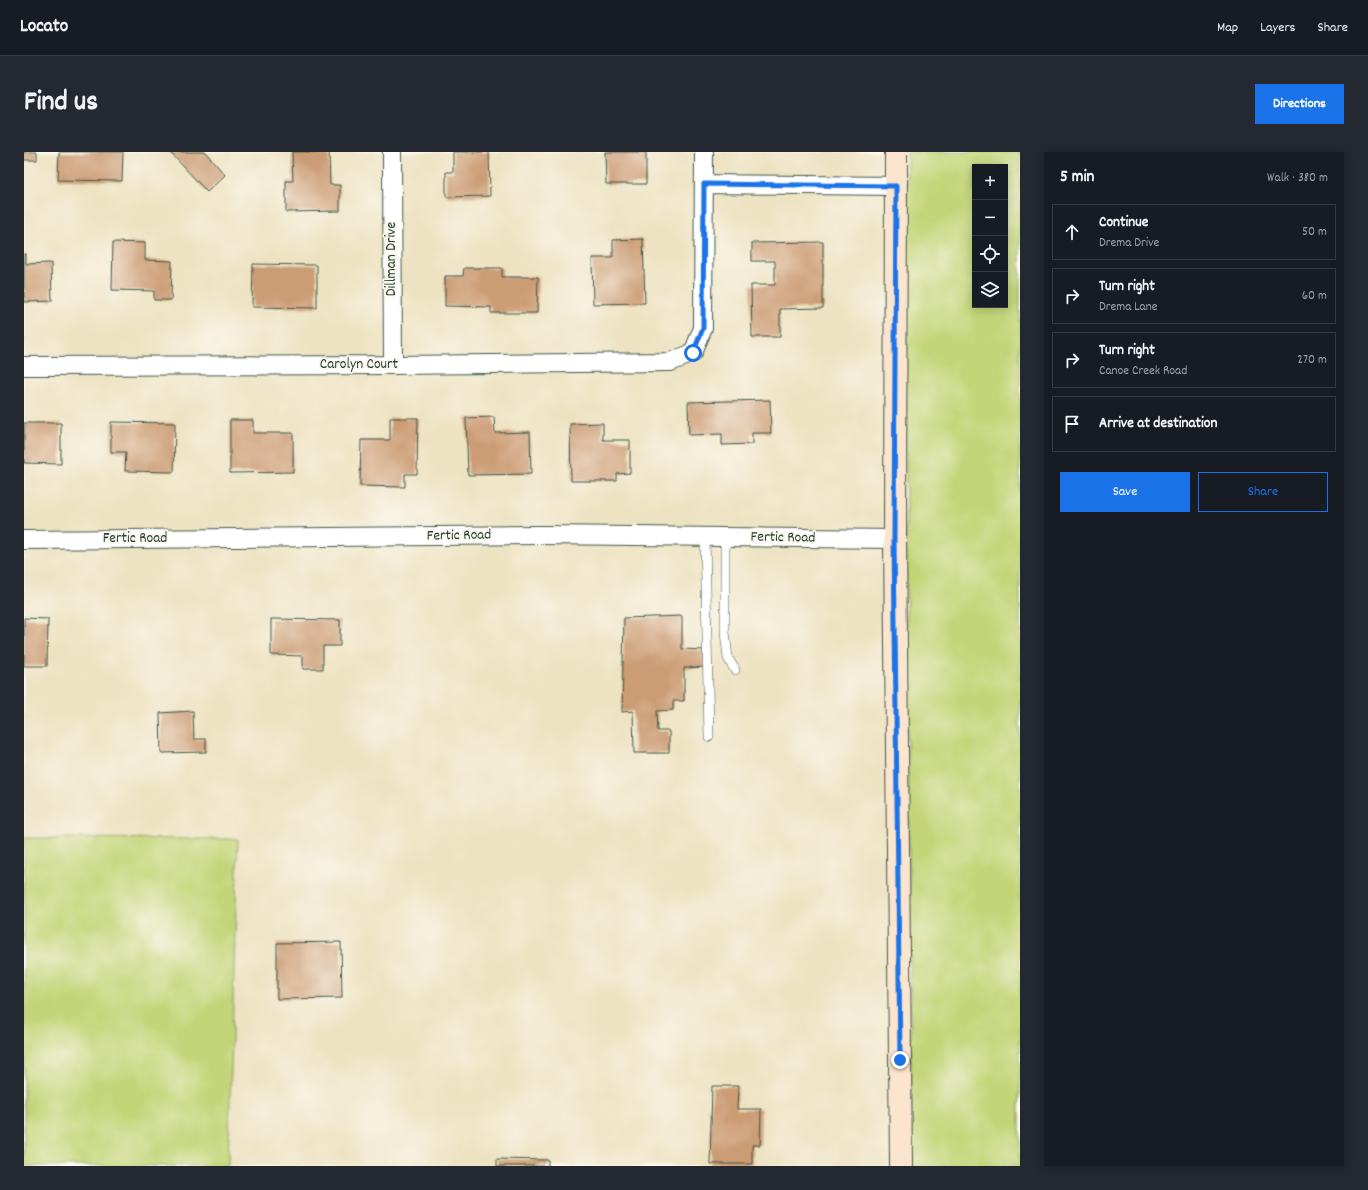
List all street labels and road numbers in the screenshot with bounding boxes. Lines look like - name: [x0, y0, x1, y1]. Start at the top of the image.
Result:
- street label: Dillman Drive: [381, 221, 403, 296]
- street label: Carolyn Court: [320, 354, 399, 376]
- street label: Fertic Road: [426, 524, 492, 548]
- street label: Fertic Road: [750, 526, 816, 550]
- street label: Fertic Road: [103, 528, 167, 550]

